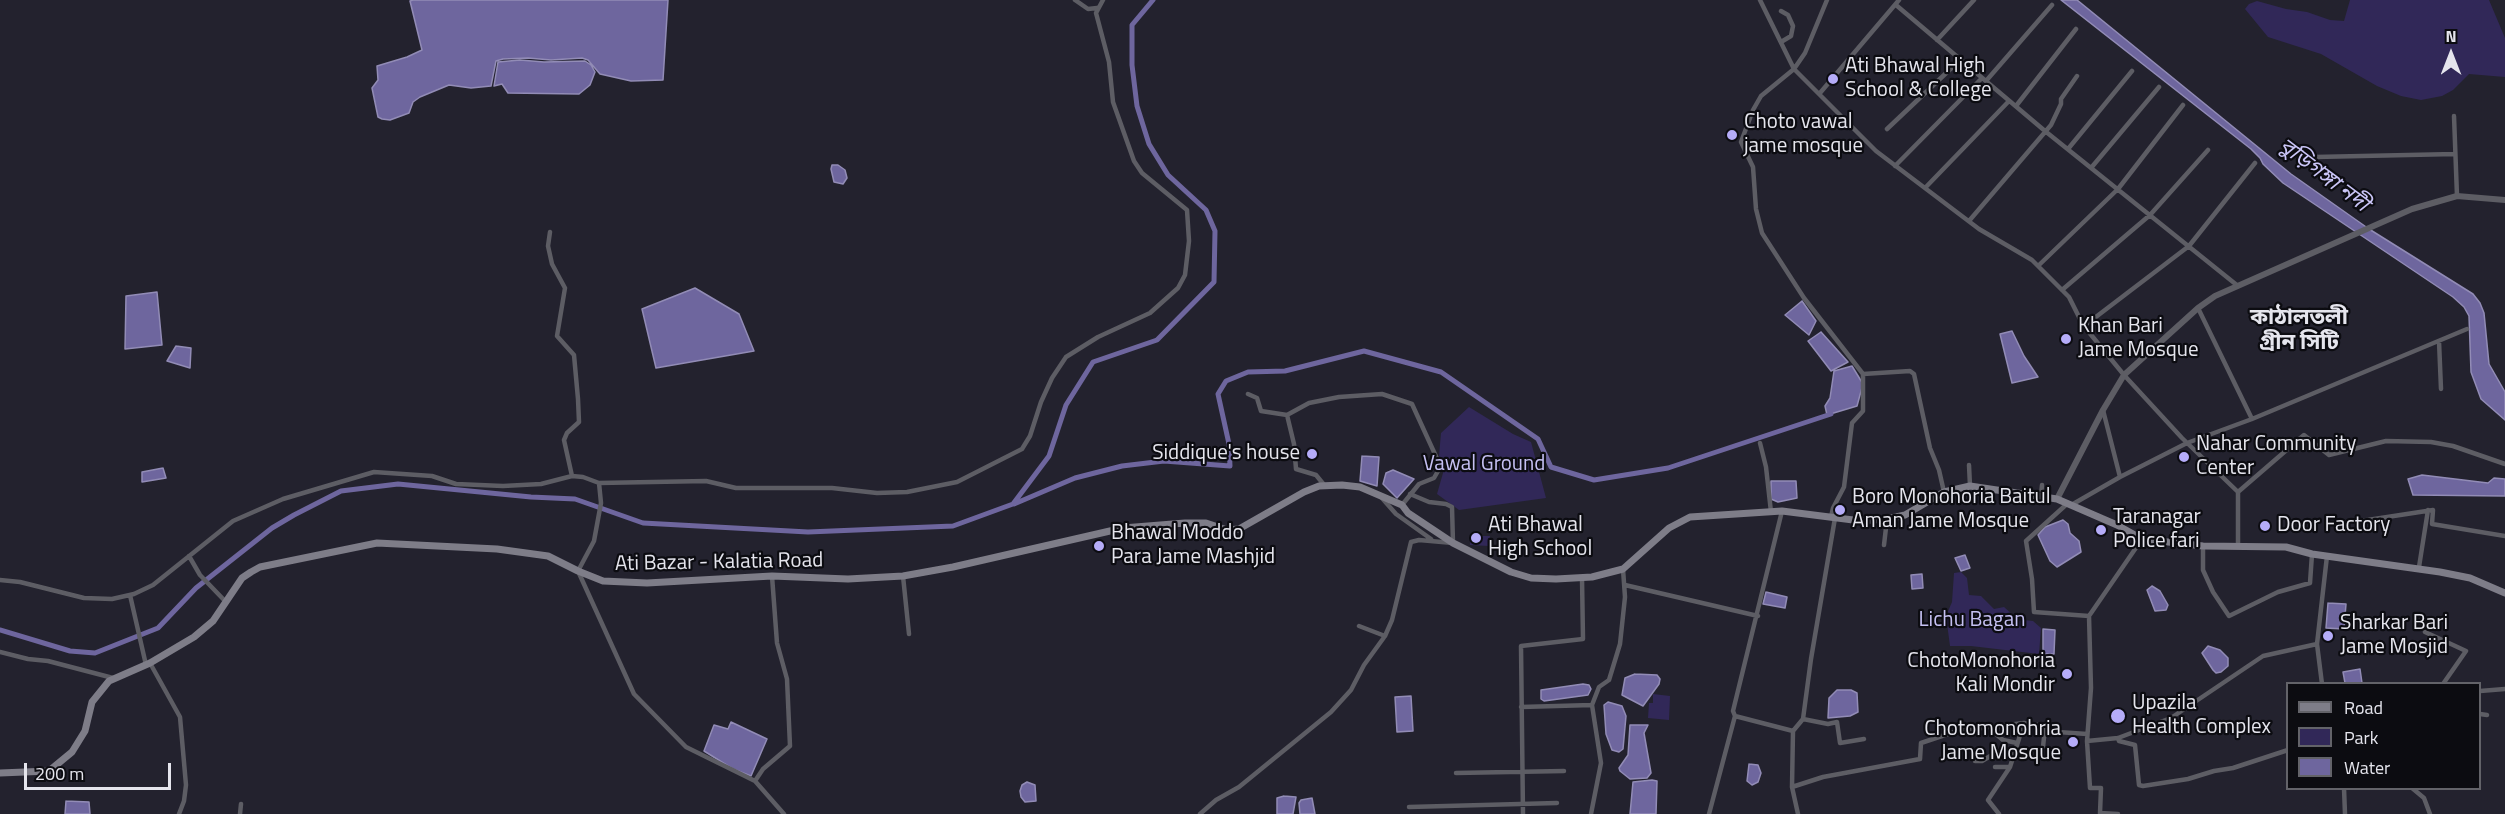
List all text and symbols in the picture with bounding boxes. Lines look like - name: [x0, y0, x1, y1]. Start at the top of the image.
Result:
- north arrow: [2421, 24, 2481, 84]
- text: N: [2445, 24, 2457, 48]
- place label: Ati Bhawal High School & College: [1845, 54, 1992, 104]
- marker: Ati Bhawal High School & College: [1826, 72, 1840, 86]
- place label: Choto vawal jame mosque: [1744, 110, 1863, 160]
- marker: Choto vawal jame mosque: [1725, 128, 1739, 142]
- water label: বুড়িগঙ্গা নদী: [2273, 134, 2373, 218]
- district label: কাঠালতলী গ্রীন সিটি: [2250, 306, 2348, 358]
- place label: Khan Bari Jame Mosque: [2078, 314, 2199, 364]
- marker: Khan Bari Jame Mosque: [2059, 332, 2073, 346]
- place label: Nahar Community Center: [2196, 432, 2356, 482]
- place label: Siddique's house: [1152, 441, 1300, 467]
- marker: Siddique's house: [1305, 447, 1319, 461]
- marker: Nahar Community Center: [2177, 450, 2191, 464]
- park label: Vawal Ground: [1423, 452, 1545, 478]
- place label: Boro Monohoria Baitul Aman Jame Mosque: [1852, 485, 2051, 535]
- marker: Boro Monohoria Baitul Aman Jame Mosque: [1833, 503, 1847, 517]
- place label: Taranagar Police fari: [2113, 505, 2201, 555]
- place label: Ati Bhawal High School: [1488, 513, 1592, 563]
- place label: Door Factory: [2277, 513, 2391, 539]
- marker: Door Factory: [2258, 519, 2272, 533]
- place label: Bhawal Moddo Para Jame Mashjid: [1111, 521, 1275, 571]
- marker: Taranagar Police fari: [2094, 523, 2108, 537]
- marker: Ati Bhawal High School: [1469, 531, 1483, 545]
- marker: Bhawal Moddo Para Jame Mashjid: [1092, 539, 1106, 553]
- street label: Ati Bazar - Kalatia Road: [615, 549, 823, 577]
- park label: Lichu Bagan: [1919, 608, 2025, 634]
- place label: Sharkar Bari Jame Mosjid: [2340, 611, 2448, 661]
- marker: Sharkar Bari Jame Mosjid: [2321, 629, 2335, 643]
- place label: ChotoMonohoria Kali Mondir: [1907, 649, 2055, 699]
- marker: ChotoMonohoria Kali Mondir: [2060, 667, 2074, 681]
- legend: [2286, 682, 2481, 790]
- place label: Upazila Health Complex: [2132, 691, 2271, 741]
- text: Road: [2344, 694, 2383, 721]
- marker: Upazila Health Complex: [2109, 707, 2127, 725]
- place label: Chotomonohria Jame Mosque: [1924, 717, 2061, 767]
- text: Park: [2344, 724, 2378, 751]
- marker: Chotomonohria Jame Mosque: [2066, 735, 2080, 749]
- scale bar: [27, 751, 174, 789]
- text: Water: [2344, 754, 2390, 781]
- text: 200 m: [35, 760, 84, 787]

